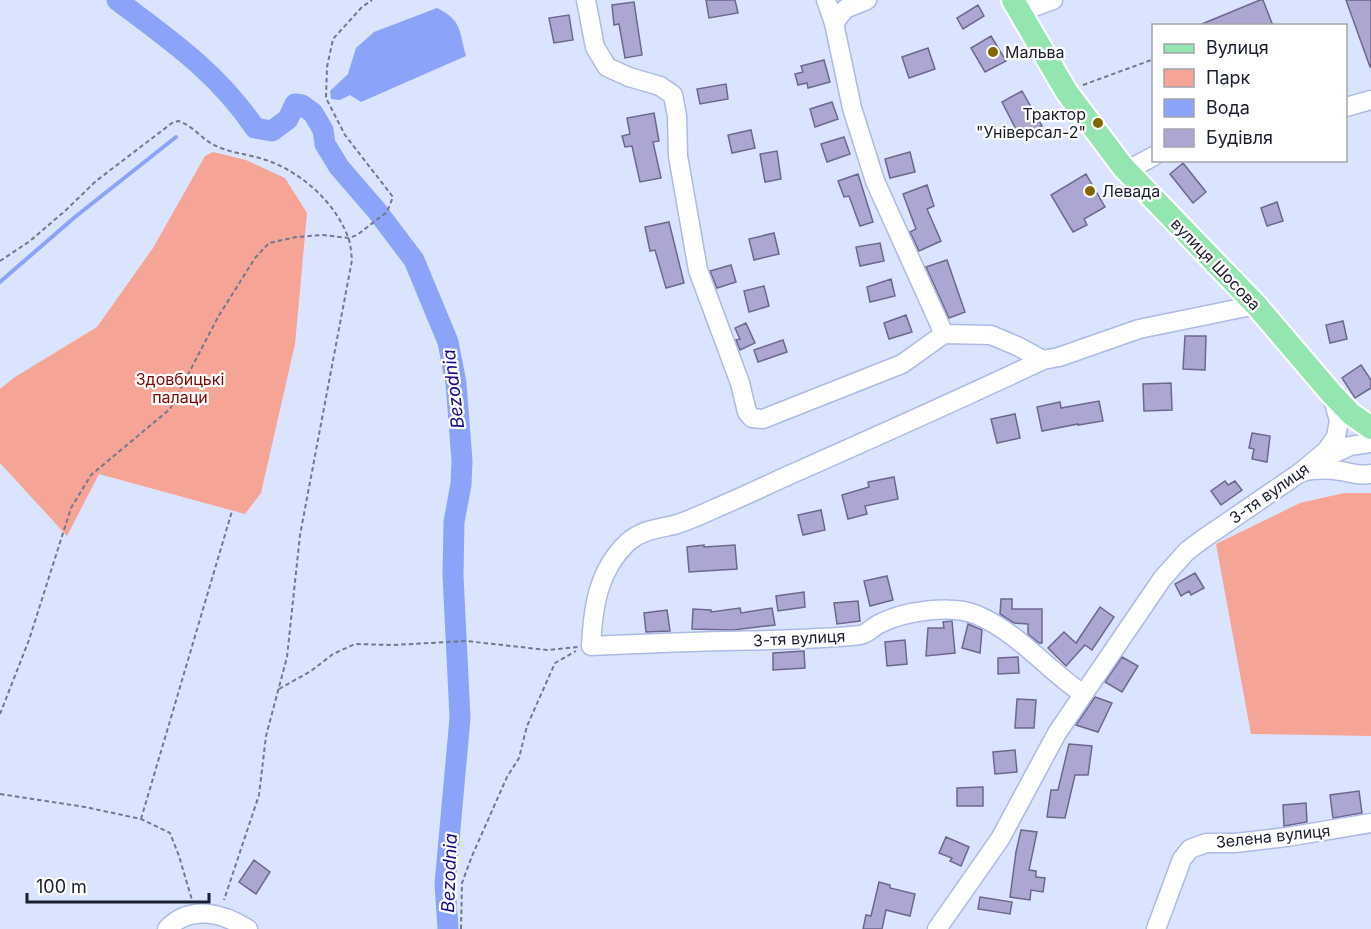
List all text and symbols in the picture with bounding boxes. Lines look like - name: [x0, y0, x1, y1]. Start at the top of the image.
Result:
- legend: [1152, 24, 1347, 162]
- text: Вулиця: [1206, 37, 1269, 58]
- place label: Мальва: [1005, 42, 1065, 62]
- marker: Мальва: [986, 45, 1000, 59]
- text: Парк: [1206, 67, 1251, 88]
- text: Вода: [1206, 97, 1250, 118]
- place label: Трактор "Універсал-2": [976, 104, 1086, 142]
- marker: Трактор "Універсал-2": [1091, 116, 1105, 130]
- text: Будівля: [1206, 127, 1273, 148]
- place label: Левада: [1102, 181, 1160, 201]
- marker: Левада: [1083, 184, 1097, 198]
- street label: вулиця Шосова: [1167, 214, 1265, 314]
- water label: Bezodnia: [438, 348, 468, 430]
- park label: Здовбицькі палаци: [136, 369, 224, 407]
- street label: 3-тя вулиця: [1225, 458, 1313, 528]
- street label: 3-тя вулиця: [752, 626, 846, 650]
- street label: Зелена вулиця: [1215, 820, 1331, 852]
- water label: Bezodnia: [437, 833, 461, 913]
- scale bar: [27, 866, 208, 904]
- text: 100 m: [36, 876, 87, 897]

